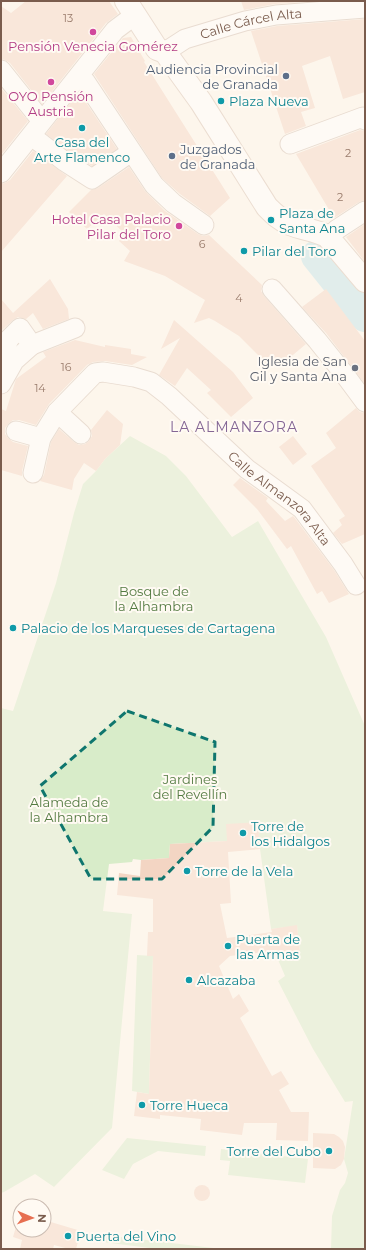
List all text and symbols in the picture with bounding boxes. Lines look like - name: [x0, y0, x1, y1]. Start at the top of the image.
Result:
- street label: Calle Cárcel Alta: [198, 5, 303, 42]
- house number: 13: [63, 11, 73, 25]
- marker: Pensión Venecia Gomérez: [88, 27, 98, 37]
- place label: Pensión Venecia Gomérez: [8, 38, 178, 54]
- place label: Audiencia Provincial de Granada: [146, 61, 278, 92]
- marker: Audiencia Provincial de Granada: [281, 71, 291, 81]
- marker: OYO Pensión Austria: [46, 77, 56, 87]
- place label: OYO Pensión Austria: [8, 88, 94, 119]
- place label: Plaza Nueva: [229, 93, 309, 109]
- marker: Plaza Nueva: [216, 96, 226, 106]
- marker: Casa del Arte Flamenco: [77, 123, 87, 133]
- place label: Casa del Arte Flamenco: [34, 134, 130, 165]
- place label: Juzgados de Granada: [179, 141, 255, 172]
- house number: 2: [345, 146, 351, 160]
- marker: Juzgados de Granada: [167, 151, 177, 161]
- house number: 2: [337, 190, 343, 204]
- place label: Plaza de Santa Ana: [279, 205, 345, 236]
- place label: Hotel Casa Palacio Pilar del Toro: [51, 211, 171, 242]
- marker: Plaza de Santa Ana: [266, 215, 276, 225]
- marker: Hotel Casa Palacio Pilar del Toro: [174, 221, 184, 231]
- house number: 6: [199, 237, 206, 251]
- place label: Pilar del Toro: [252, 243, 336, 259]
- marker: Pilar del Toro: [239, 246, 249, 256]
- house number: 4: [235, 291, 243, 305]
- place label: Iglesia de San Gil y Santa Ana: [250, 353, 347, 384]
- house number: 16: [61, 360, 72, 374]
- marker: Iglesia de San Gil y Santa Ana: [350, 363, 360, 373]
- house number: 14: [34, 381, 46, 395]
- district label: LA ALMANZORA: [170, 418, 298, 436]
- street label: Calle Almanzora Alta: [225, 448, 334, 549]
- park label: Bosque de la Alhambra: [115, 583, 193, 614]
- place label: Palacio de los Marqueses de Cartagena: [21, 620, 275, 636]
- marker: Palacio de los Marqueses de Cartagena: [8, 623, 18, 633]
- park label: Jardines del Revellín: [153, 771, 227, 802]
- park label: Alameda de la Alhambra: [30, 794, 108, 825]
- place label: Torre de los Hidalgos: [251, 818, 330, 849]
- marker: Torre de los Hidalgos: [238, 828, 248, 838]
- place label: Torre de la Vela: [195, 863, 293, 879]
- marker: Torre de la Vela: [182, 866, 192, 876]
- place label: Puerta de las Armas: [236, 931, 300, 962]
- marker: Puerta de las Armas: [223, 941, 233, 951]
- place label: Alcazaba: [197, 972, 256, 988]
- marker: Alcazaba: [184, 975, 194, 985]
- place label: Torre Hueca: [150, 1097, 228, 1113]
- marker: Torre Hueca: [137, 1100, 147, 1110]
- place label: Torre del Cubo: [226, 1143, 321, 1159]
- marker: Torre del Cubo: [324, 1146, 334, 1156]
- north arrow: [12, 1198, 52, 1238]
- text: N: [35, 1214, 49, 1223]
- place label: Puerta del Vino: [76, 1228, 176, 1244]
- marker: Puerta del Vino: [63, 1231, 73, 1241]

